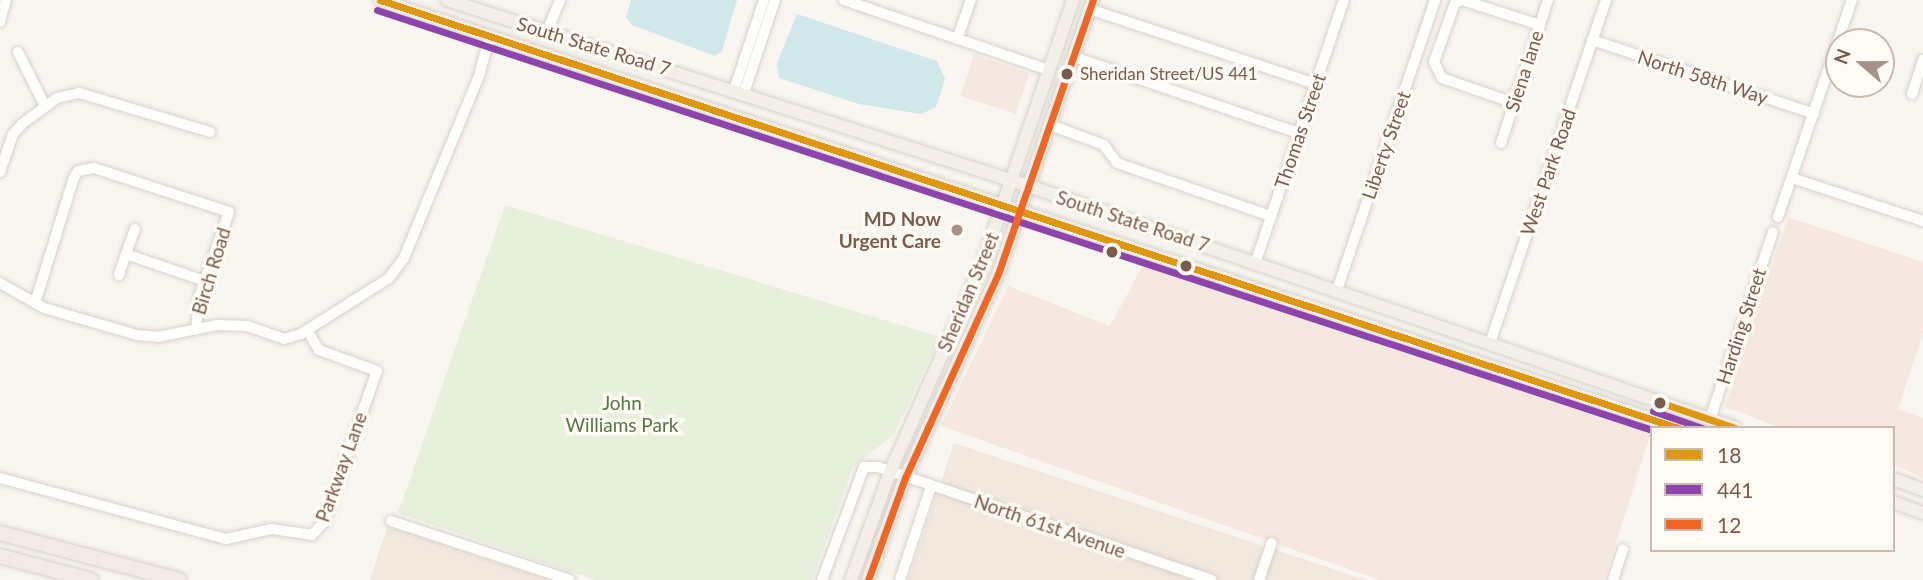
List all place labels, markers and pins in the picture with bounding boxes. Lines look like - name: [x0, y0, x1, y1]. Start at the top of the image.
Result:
- place label: Sheridan Street/US 441: [1080, 64, 1258, 84]
- marker: Sheridan Street/US 441: [1060, 67, 1074, 81]
- place label: MD Now Urgent Care: [839, 208, 941, 252]
- marker: MD Now Urgent Care: [947, 220, 967, 240]
- unlabelled marker: [1105, 245, 1119, 259]
- unlabelled marker: [1179, 259, 1193, 273]
- unlabelled marker: [1653, 396, 1667, 410]

